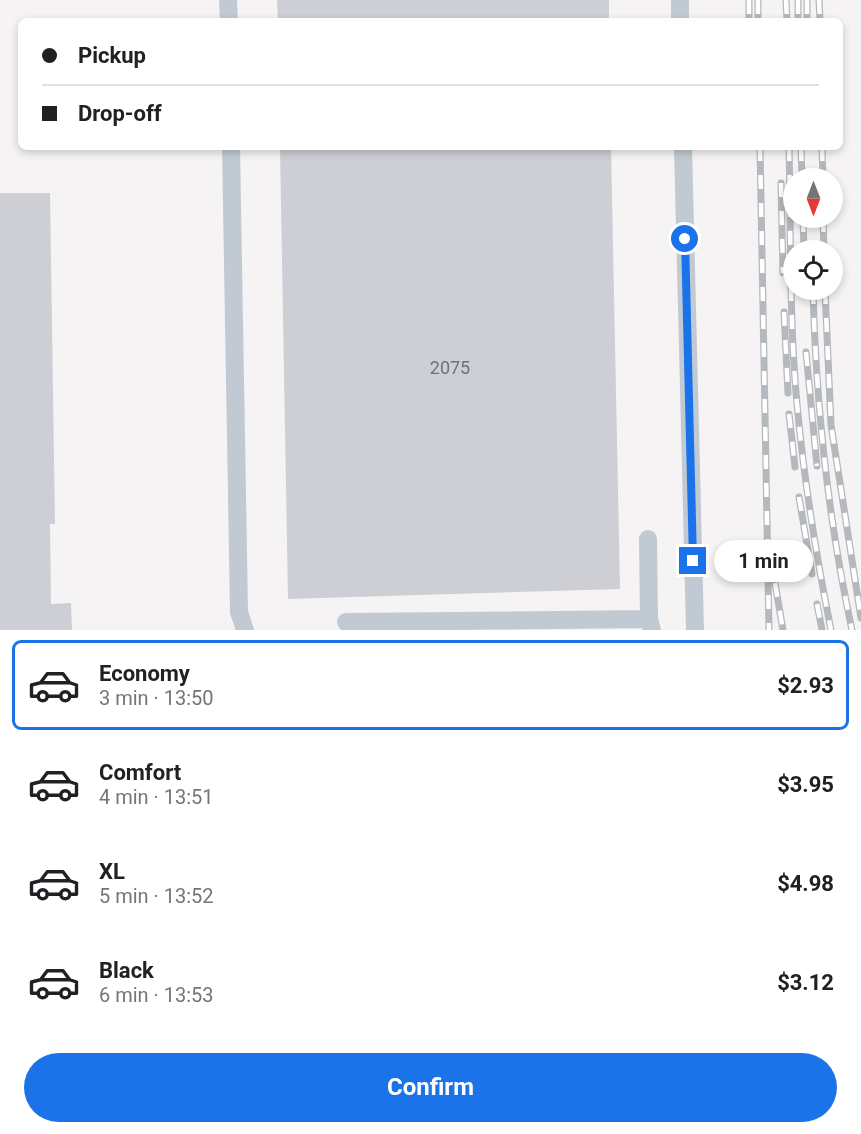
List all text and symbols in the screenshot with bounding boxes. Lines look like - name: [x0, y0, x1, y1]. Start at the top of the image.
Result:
- text: Pickup: [78, 43, 146, 68]
- text: Drop-off: [78, 101, 162, 126]
- north arrow: [783, 168, 843, 228]
- map controls: [783, 168, 843, 300]
- route start: [671, 225, 698, 252]
- button: locate: [783, 240, 843, 300]
- house number: 2075: [430, 357, 470, 378]
- callout: 1 min: [714, 540, 813, 582]
- route end: [679, 547, 706, 574]
- text: 1 min: [738, 549, 789, 573]
- icon: car: [27, 658, 81, 712]
- text: Economy: [99, 661, 190, 686]
- text: $2.93: [777, 673, 834, 698]
- text: 3 min · 13:50: [99, 686, 214, 710]
- icon: car: [27, 757, 81, 811]
- text: Comfort: [99, 760, 181, 785]
- text: $3.95: [777, 772, 834, 797]
- text: 4 min · 13:51: [99, 785, 214, 809]
- icon: car: [27, 856, 81, 910]
- text: XL: [99, 859, 125, 884]
- text: $4.98: [777, 871, 834, 896]
- text: 5 min · 13:52: [99, 884, 214, 908]
- icon: car: [27, 955, 81, 1009]
- text: Black: [99, 958, 154, 983]
- text: $3.12: [777, 970, 834, 995]
- text: 6 min · 13:53: [99, 983, 214, 1007]
- button: Confirm: [24, 1053, 837, 1122]

